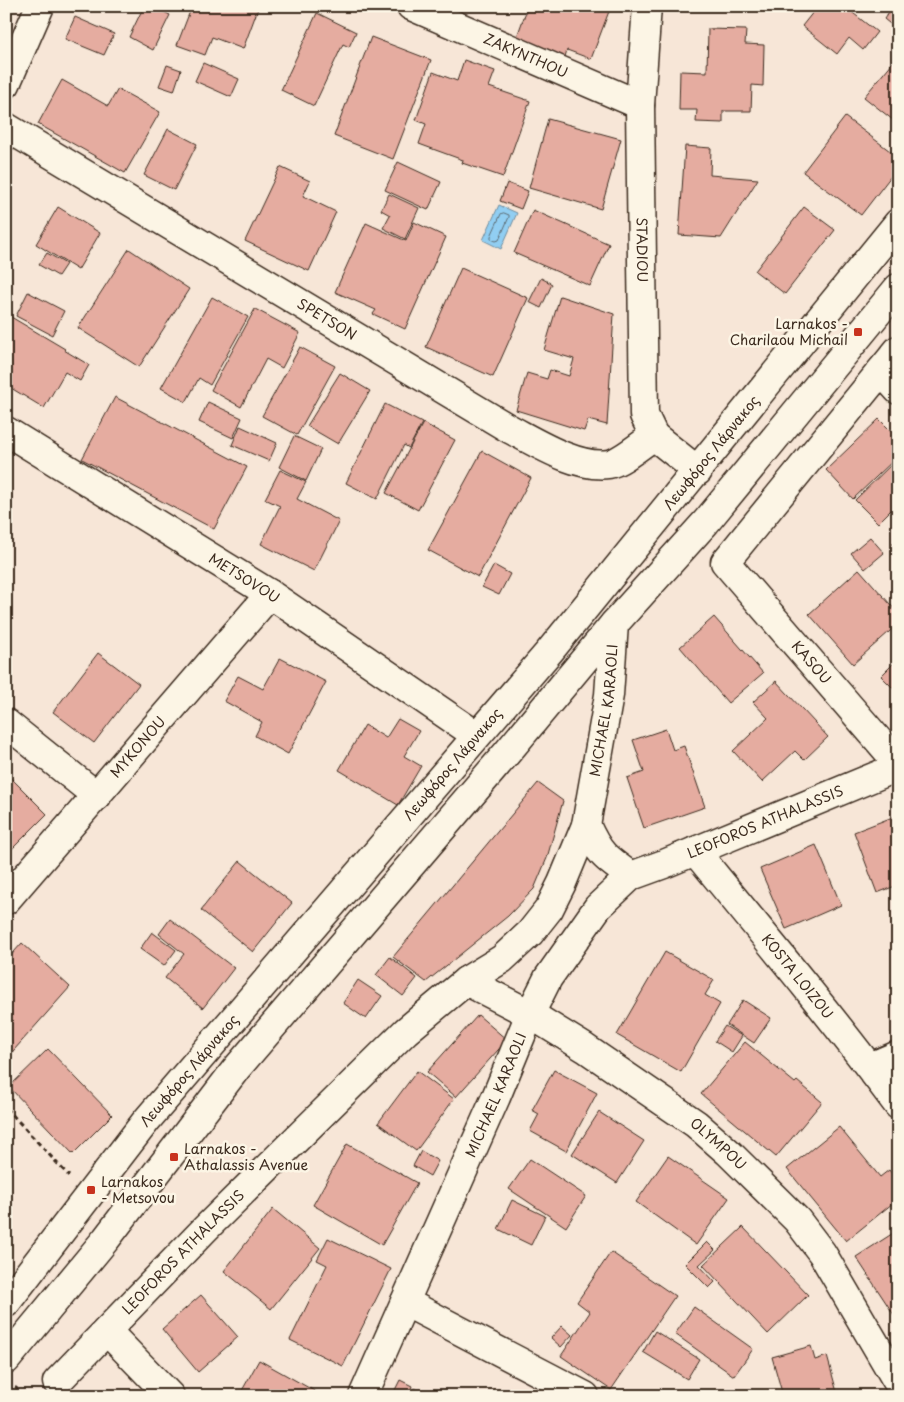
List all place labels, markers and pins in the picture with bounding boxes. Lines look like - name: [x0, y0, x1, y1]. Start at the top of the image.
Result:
- place label: Larnakos - Charilaou Michail: [730, 313, 848, 350]
- marker: Larnakos - Charilaou Michail: [852, 326, 864, 338]
- place label: Larnakos - Athalassis Avenue: [184, 1138, 309, 1175]
- marker: Larnakos - Athalassis Avenue: [168, 1151, 180, 1163]
- place label: Larnakos - Metsovou: [101, 1171, 175, 1208]
- marker: Larnakos - Metsovou: [85, 1184, 97, 1196]

